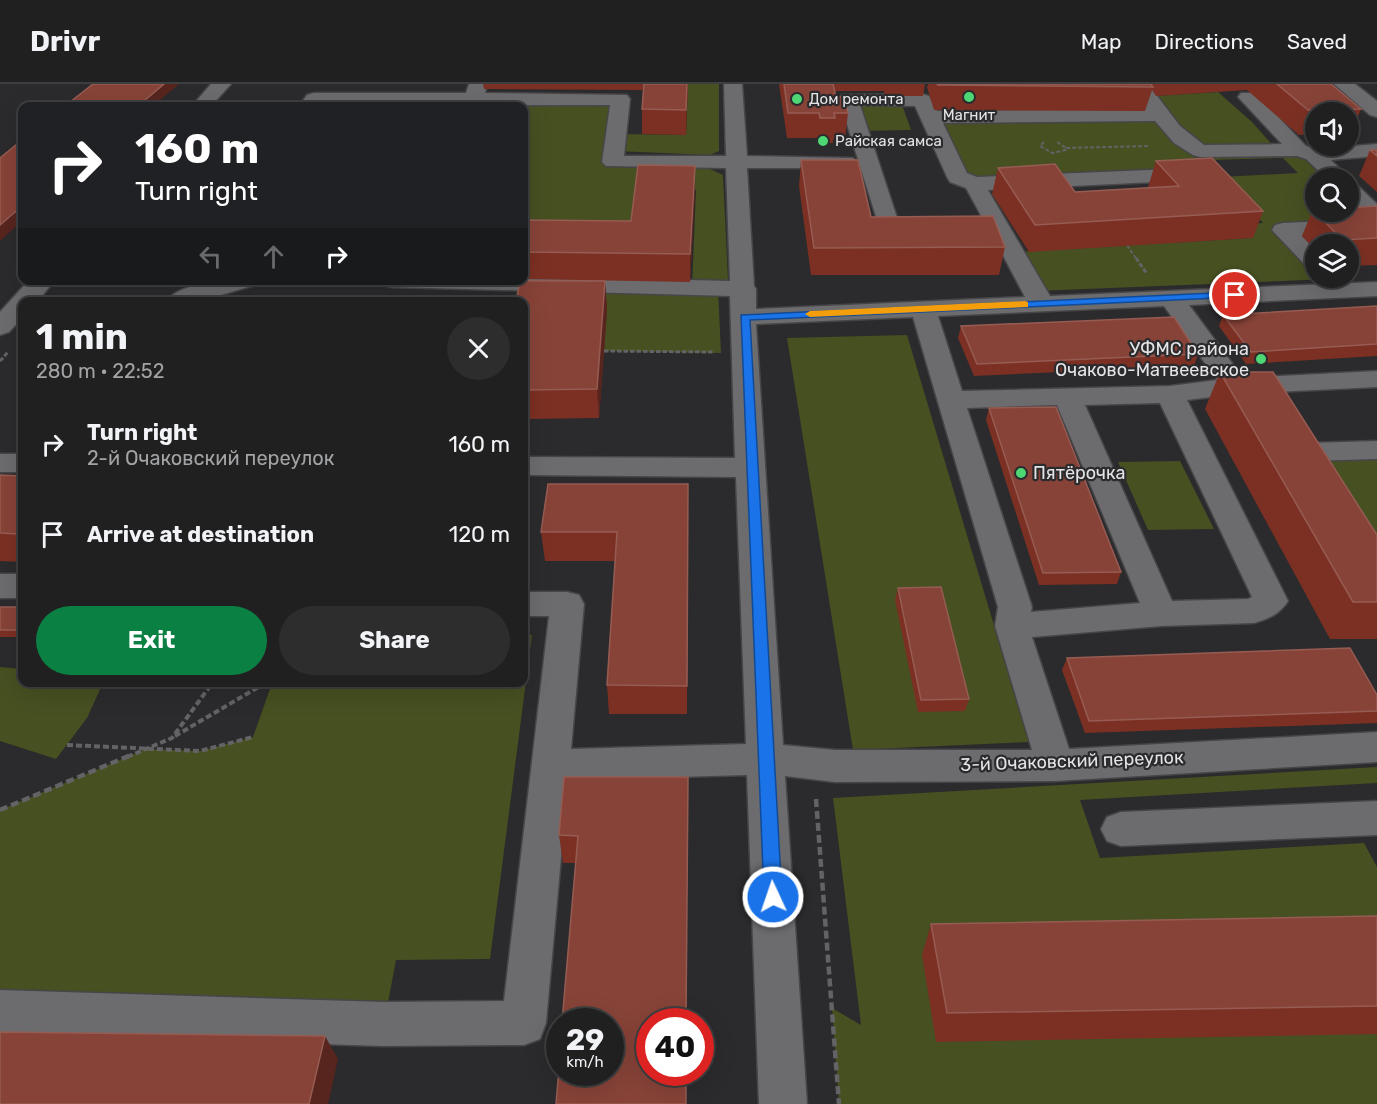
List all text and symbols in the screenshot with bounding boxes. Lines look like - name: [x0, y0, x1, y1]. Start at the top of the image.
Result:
- text: Drivr: [30, 25, 100, 58]
- text: Map: [1081, 29, 1122, 54]
- text: Directions: [1155, 29, 1254, 54]
- text: Saved: [1287, 29, 1347, 54]
- place label: Дом ремонта: [809, 90, 903, 108]
- marker: Магнит: [962, 90, 976, 104]
- marker: Дом ремонта: [790, 92, 804, 106]
- map controls: [1305, 102, 1359, 288]
- button: sound: [1305, 102, 1359, 156]
- place label: Магнит: [943, 106, 996, 124]
- text: 160 m: [135, 124, 259, 174]
- icon: right: [36, 126, 114, 204]
- place label: Райская самса: [835, 132, 942, 150]
- marker: Райская самса: [816, 134, 830, 148]
- button: search: [1305, 168, 1359, 222]
- text: Turn right: [135, 175, 258, 207]
- button: layers: [1305, 234, 1359, 288]
- icon: left: [194, 240, 227, 273]
- icon: ahead: [257, 240, 290, 273]
- icon: right: [320, 240, 353, 273]
- pin: [1209, 269, 1260, 320]
- icon: arrive: [1218, 278, 1251, 311]
- text: 1 min: [36, 315, 128, 358]
- button: close: [447, 317, 510, 380]
- place label: УФМС района Очаково-Матвеевское: [1055, 338, 1249, 381]
- marker: УФМС района Очаково-Матвеевское: [1254, 352, 1268, 366]
- text: 280 m · 22:52: [36, 359, 164, 383]
- text: Turn right: [87, 419, 197, 446]
- icon: right: [36, 428, 69, 461]
- text: 160 m: [448, 431, 510, 458]
- text: 2-й Очаковский переулок: [87, 446, 334, 470]
- place label: Пятёрочка: [1033, 462, 1126, 484]
- marker: Пятёрочка: [1014, 466, 1028, 480]
- icon: arrive: [36, 518, 69, 551]
- text: Arrive at destination: [87, 521, 314, 548]
- text: 120 m: [449, 521, 510, 548]
- button: Exit: [36, 606, 267, 675]
- button: Share: [279, 606, 510, 675]
- street label: 3-й Очаковский переулок: [960, 746, 1184, 776]
- position arrow: [741, 865, 805, 929]
- speed limit sign: 40: [636, 1008, 714, 1086]
- text: 29: [566, 1022, 604, 1058]
- text: km/h: [566, 1053, 604, 1071]

